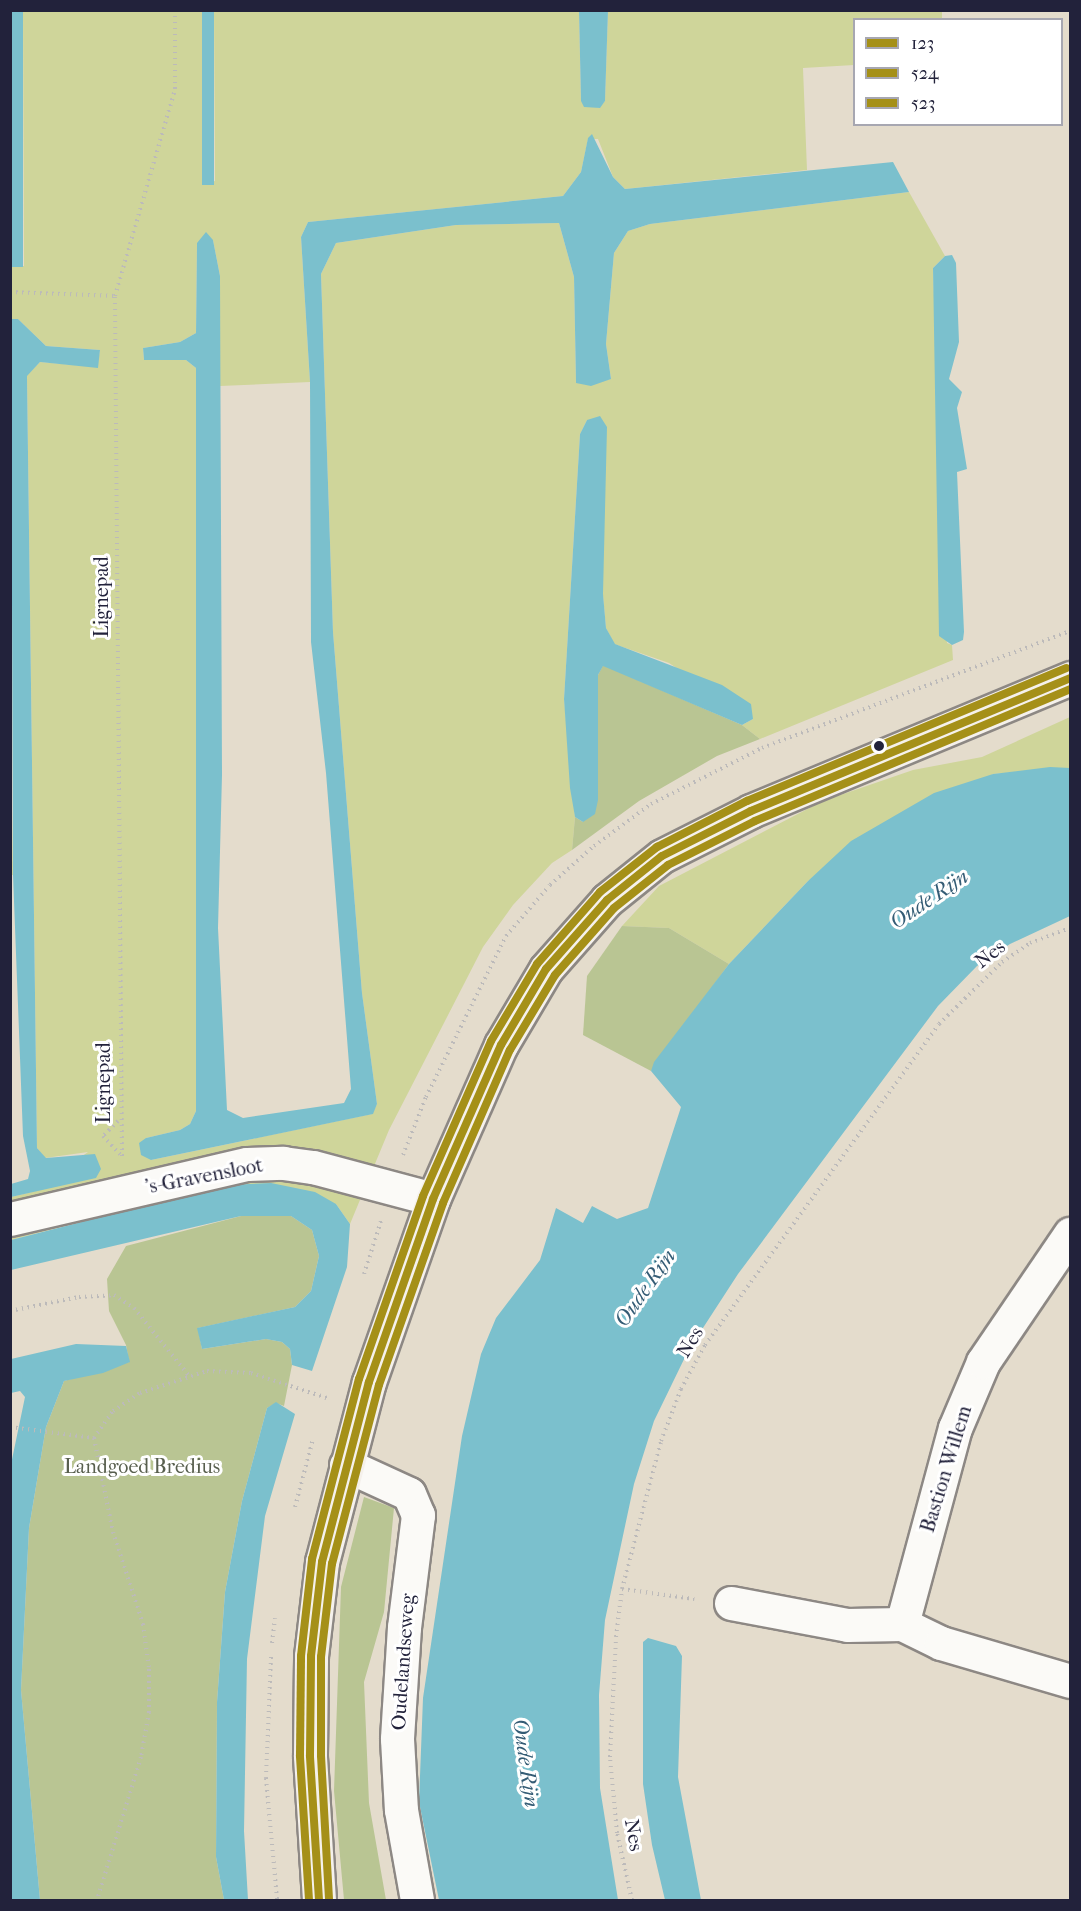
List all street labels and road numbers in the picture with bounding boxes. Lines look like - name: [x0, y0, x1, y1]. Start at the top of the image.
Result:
- street label: Lignepad: [89, 556, 113, 638]
- street label: Nes: [970, 935, 1010, 973]
- street label: Lignepad: [91, 1042, 115, 1124]
- street label: 's-Gravensloot: [143, 1153, 265, 1199]
- street label: Nes: [671, 1322, 709, 1362]
- street label: Bastion Willem: [915, 1403, 977, 1535]
- street label: Oudelandseweg: [386, 1593, 420, 1731]
- street label: Nes: [619, 1817, 649, 1853]

